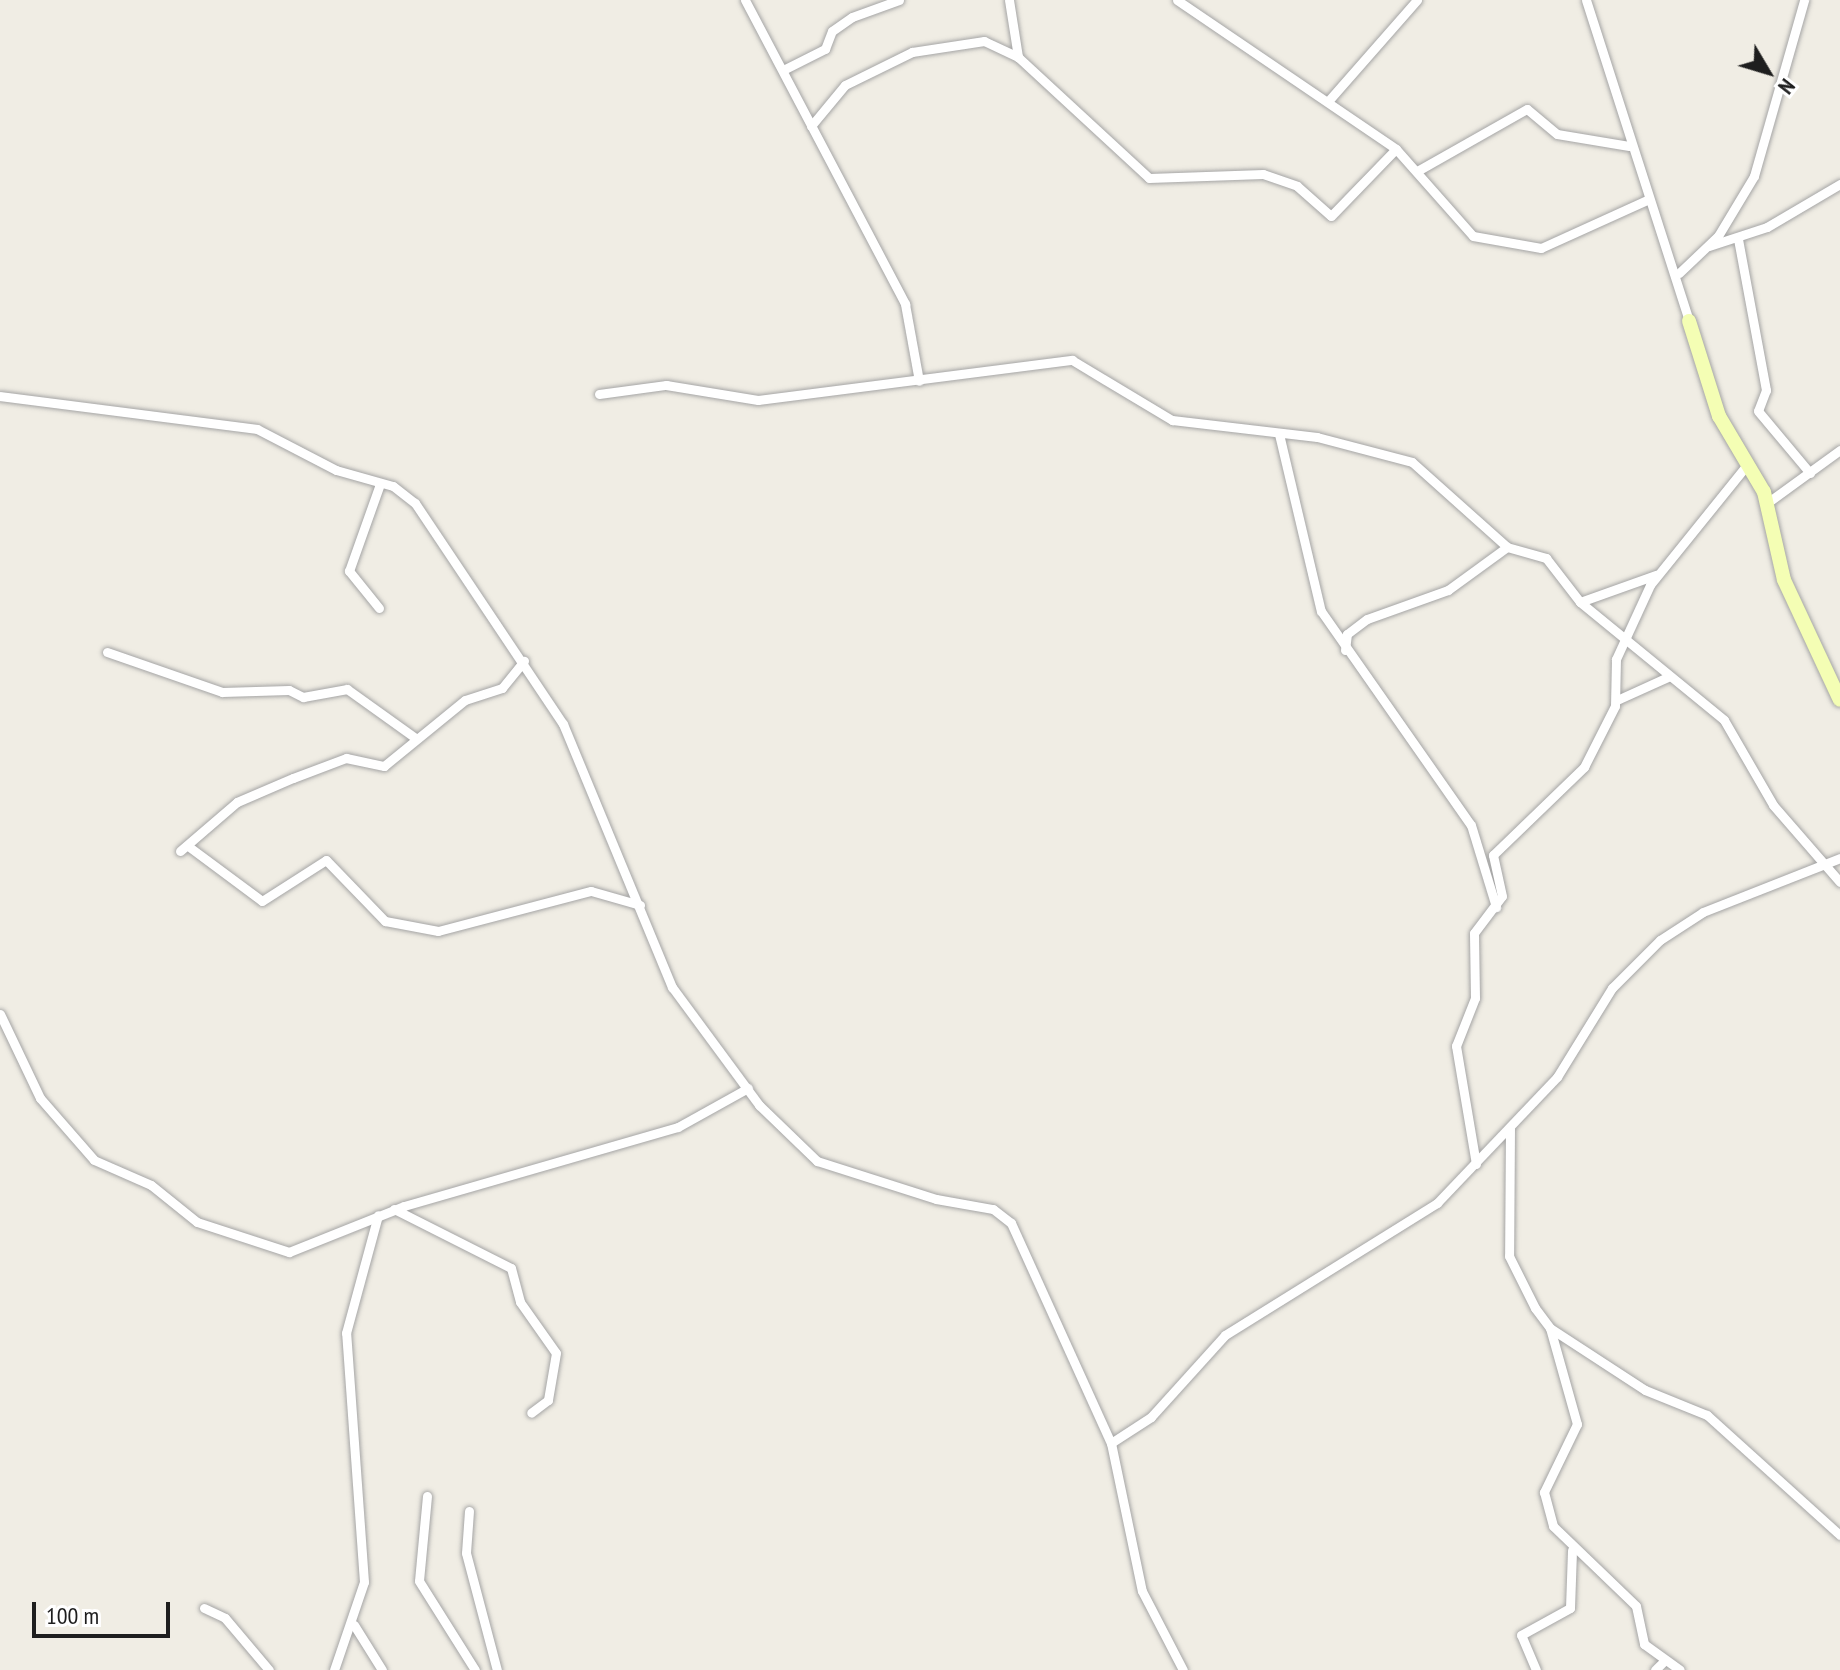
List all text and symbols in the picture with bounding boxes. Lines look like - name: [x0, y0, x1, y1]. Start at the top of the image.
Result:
- north arrow: [1728, 32, 1808, 112]
- text: N: [1772, 73, 1802, 100]
- scale bar: [36, 1586, 174, 1636]
- text: 100 m: [46, 1600, 99, 1631]

